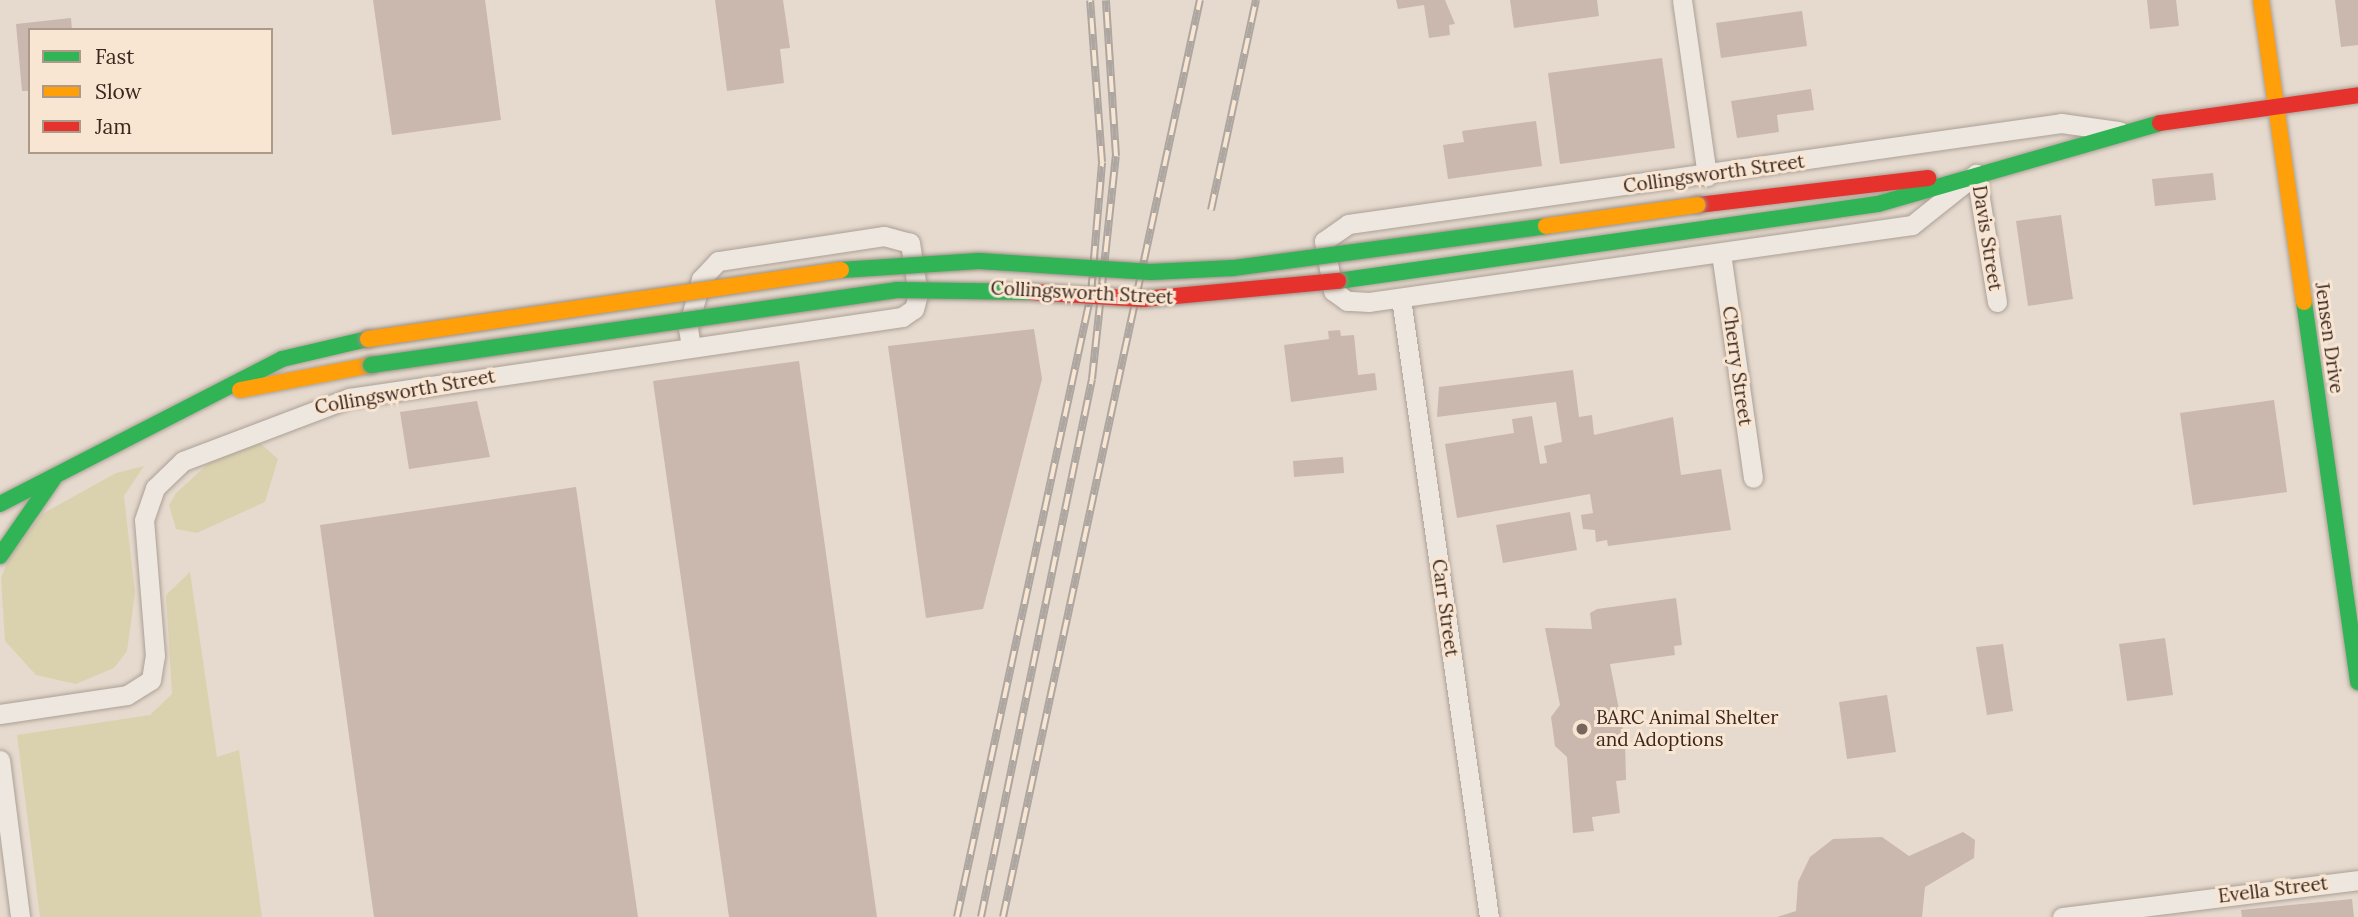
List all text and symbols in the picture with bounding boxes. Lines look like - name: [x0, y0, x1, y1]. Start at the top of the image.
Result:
- legend: [28, 28, 273, 154]
- text: Fast: [95, 43, 134, 70]
- text: Slow: [95, 78, 142, 105]
- text: Jam: [95, 113, 132, 140]
- street label: Collingsworth Street: [1622, 150, 1806, 198]
- street label: Davis Street: [1967, 184, 2007, 292]
- street label: Collingsworth Street: [990, 277, 1174, 309]
- street label: Jensen Drive: [2310, 281, 2348, 395]
- street label: Cherry Street: [1717, 305, 1757, 427]
- street label: Collingsworth Street: [313, 365, 497, 419]
- street label: Carr Street: [1427, 558, 1463, 658]
- place label: BARC Animal Shelter and Adoptions: [1596, 707, 1779, 751]
- marker: BARC Animal Shelter and Adoptions: [1574, 721, 1590, 737]
- street label: Evella Street: [2217, 872, 2329, 908]

